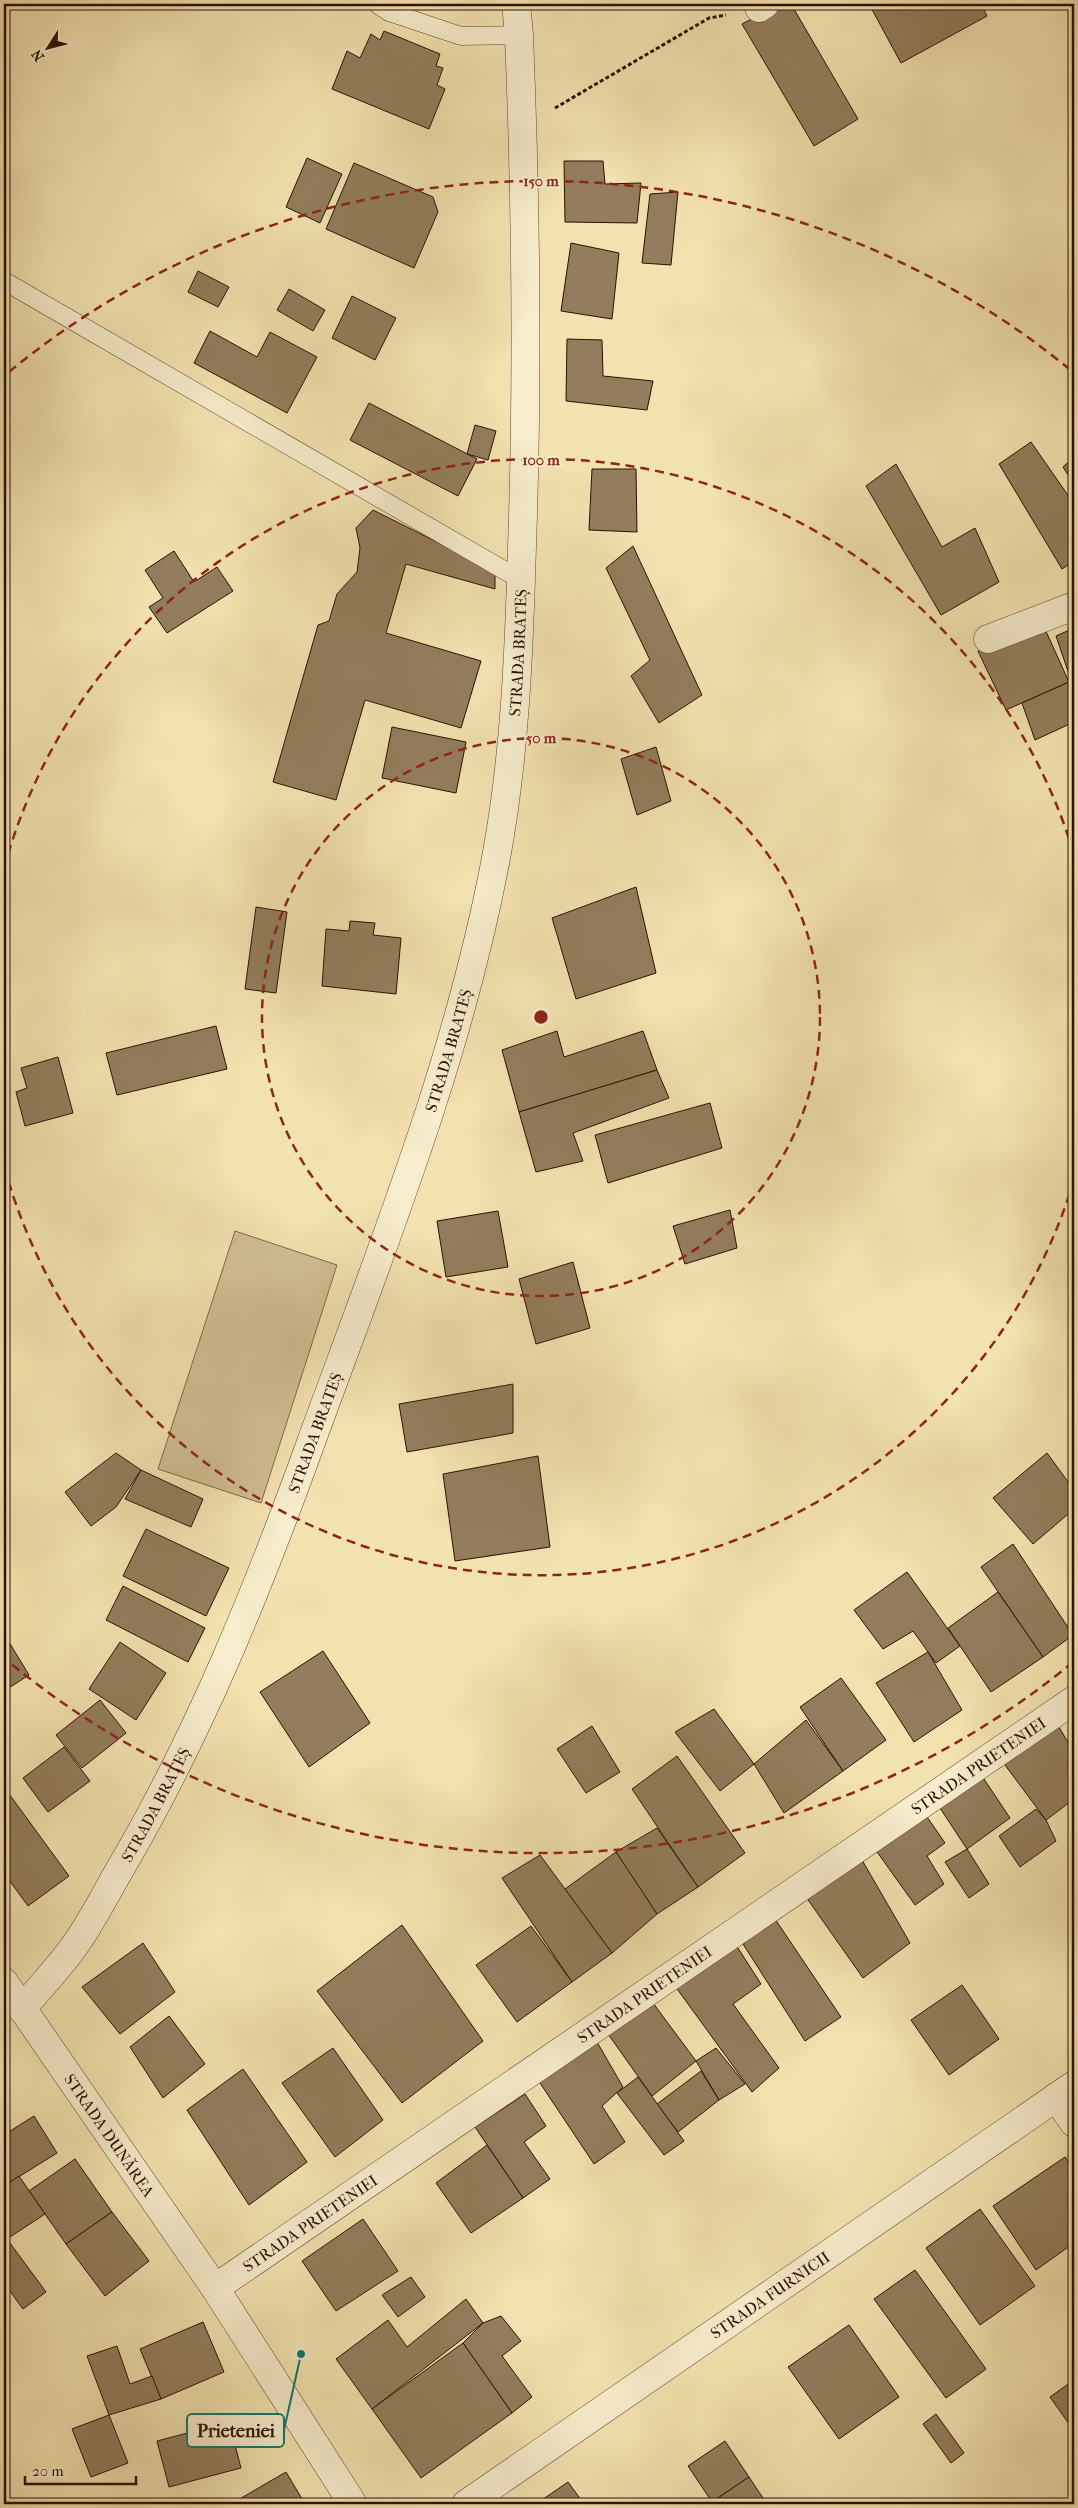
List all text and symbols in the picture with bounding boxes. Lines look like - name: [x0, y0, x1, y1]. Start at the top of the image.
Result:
- north arrow: [22, 22, 72, 72]
- text: N: [28, 46, 48, 65]
- text: 150 m: [523, 172, 559, 190]
- text: 100 m: [522, 451, 560, 469]
- street label: STRADA BRATEȘ: [505, 589, 530, 717]
- text: 50 m: [526, 729, 557, 747]
- street label: STRADA BRATEȘ: [421, 987, 475, 1114]
- centre of rings: [532, 1008, 550, 1026]
- street label: STRADA BRATEȘ: [284, 1370, 345, 1496]
- street label: STRADA PRIETENIEI: [907, 1713, 1049, 1818]
- street label: STRADA BRATEȘ: [117, 1744, 193, 1865]
- street label: STRADA PRIETENIEI: [573, 1942, 715, 2047]
- street label: STRADA DUNĂREA: [61, 2070, 159, 2201]
- street label: STRADA PRIETENIEI: [239, 2170, 381, 2276]
- street label: STRADA FURNICII: [706, 2247, 833, 2342]
- callout: Prieteniei: [187, 2414, 284, 2447]
- text: Prieteniei: [197, 2421, 276, 2442]
- scale bar: [25, 2453, 136, 2485]
- text: 20 m: [32, 2462, 64, 2480]

